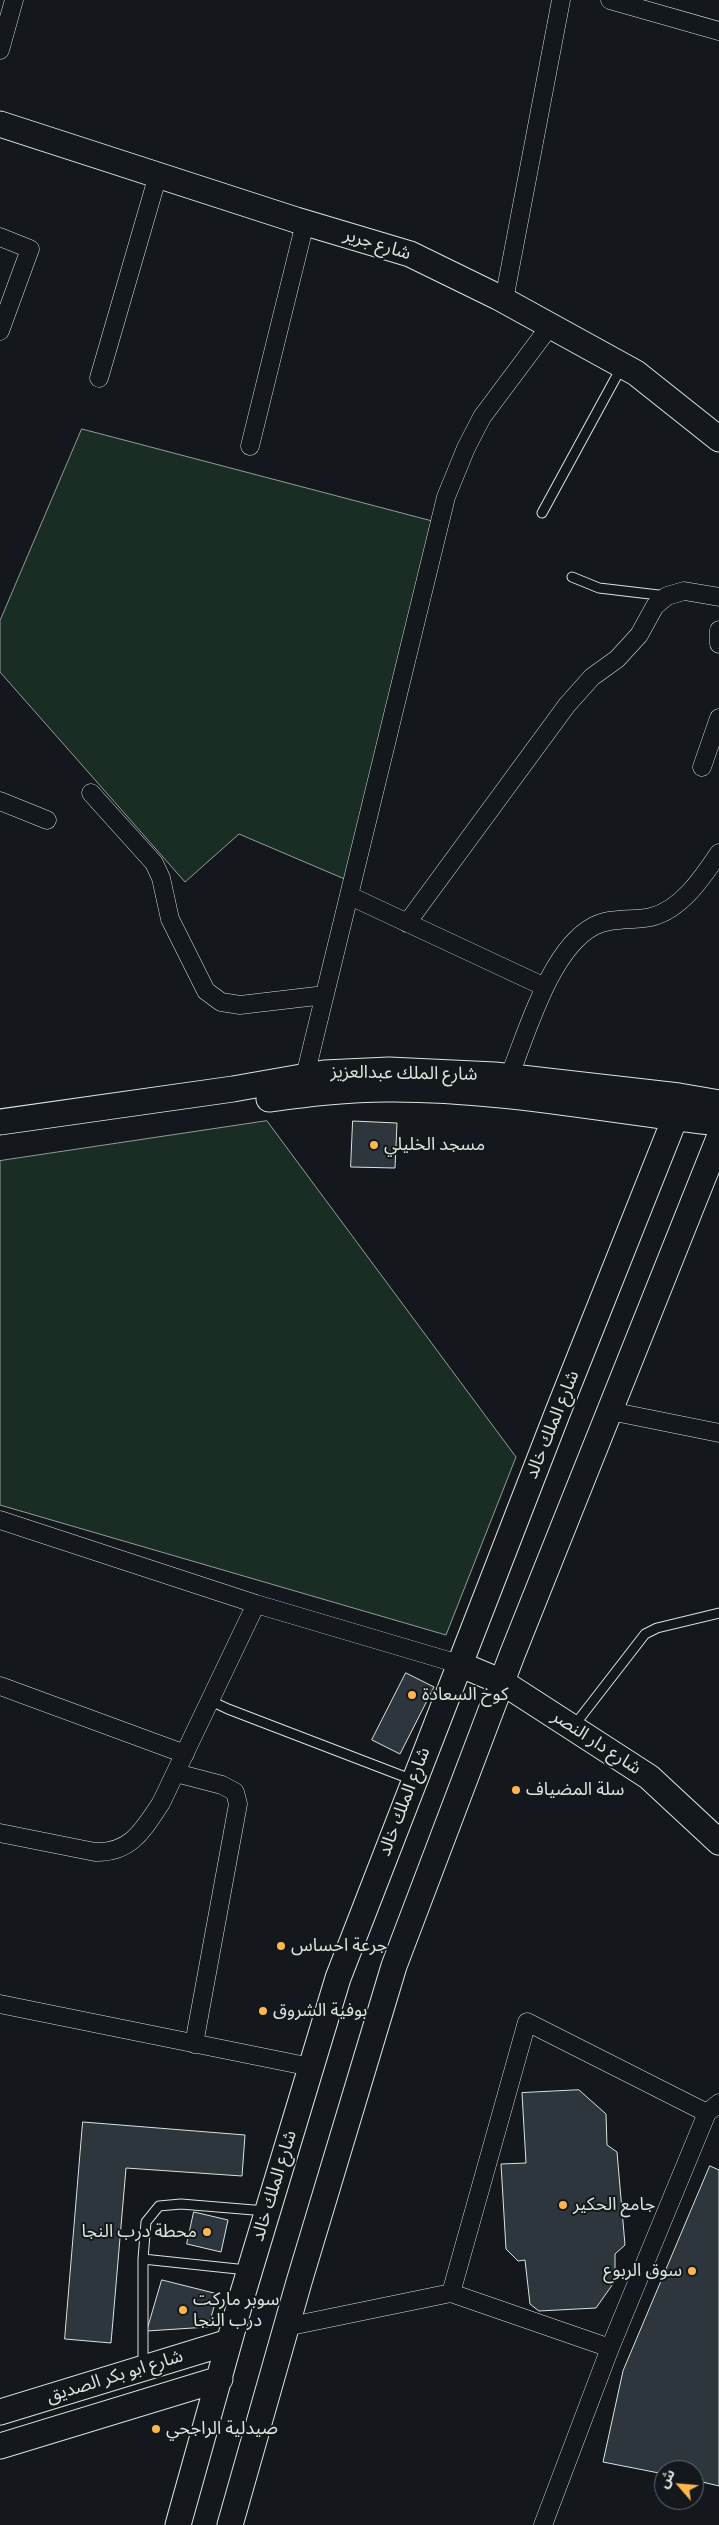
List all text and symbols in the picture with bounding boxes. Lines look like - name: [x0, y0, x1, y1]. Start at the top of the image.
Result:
- street label: شارع جرير: [341, 225, 413, 265]
- street label: شارع الملك عبدالعزيز: [330, 1062, 478, 1086]
- place label: مسجد الخليلي: [384, 1134, 485, 1156]
- marker: مسجد الخليلي: [368, 1139, 380, 1151]
- street label: شارع الملك خالد: [521, 1368, 585, 1482]
- place label: كوخ السعادة: [422, 1684, 508, 1706]
- marker: كوخ السعادة: [406, 1689, 418, 1701]
- street label: شارع دار النصر: [547, 1706, 645, 1780]
- street label: شارع الملك خالد: [374, 1745, 436, 1859]
- place label: سلة المضياف: [526, 1779, 624, 1801]
- marker: سلة المضياف: [510, 1784, 522, 1796]
- place label: جرعة احساس: [291, 1935, 387, 1957]
- marker: جرعة احساس: [275, 1940, 287, 1952]
- place label: بوفية الشروق: [273, 2000, 367, 2022]
- marker: بوفية الشروق: [257, 2005, 269, 2017]
- street label: شارع الملك خالد: [248, 2128, 302, 2244]
- place label: جامع الحكير: [573, 2194, 655, 2216]
- marker: جامع الحكير: [557, 2199, 569, 2211]
- place label: محطة درب النجا: [81, 2221, 197, 2243]
- marker: محطة درب النجا: [201, 2226, 213, 2238]
- place label: سوق الربوع: [603, 2260, 682, 2282]
- marker: سوق الربوع: [686, 2265, 698, 2277]
- place label: سوبر ماركت درب النجا: [193, 2289, 279, 2332]
- marker: سوبر ماركت درب النجا: [177, 2304, 189, 2316]
- street label: شارع ابو بكر الصديق: [44, 2346, 186, 2408]
- place label: صيدلية الراجحي: [166, 2418, 278, 2440]
- marker: صيدلية الراجحي: [150, 2423, 162, 2435]
- north arrow: [654, 2460, 704, 2510]
- text: ش: [655, 2466, 678, 2491]

